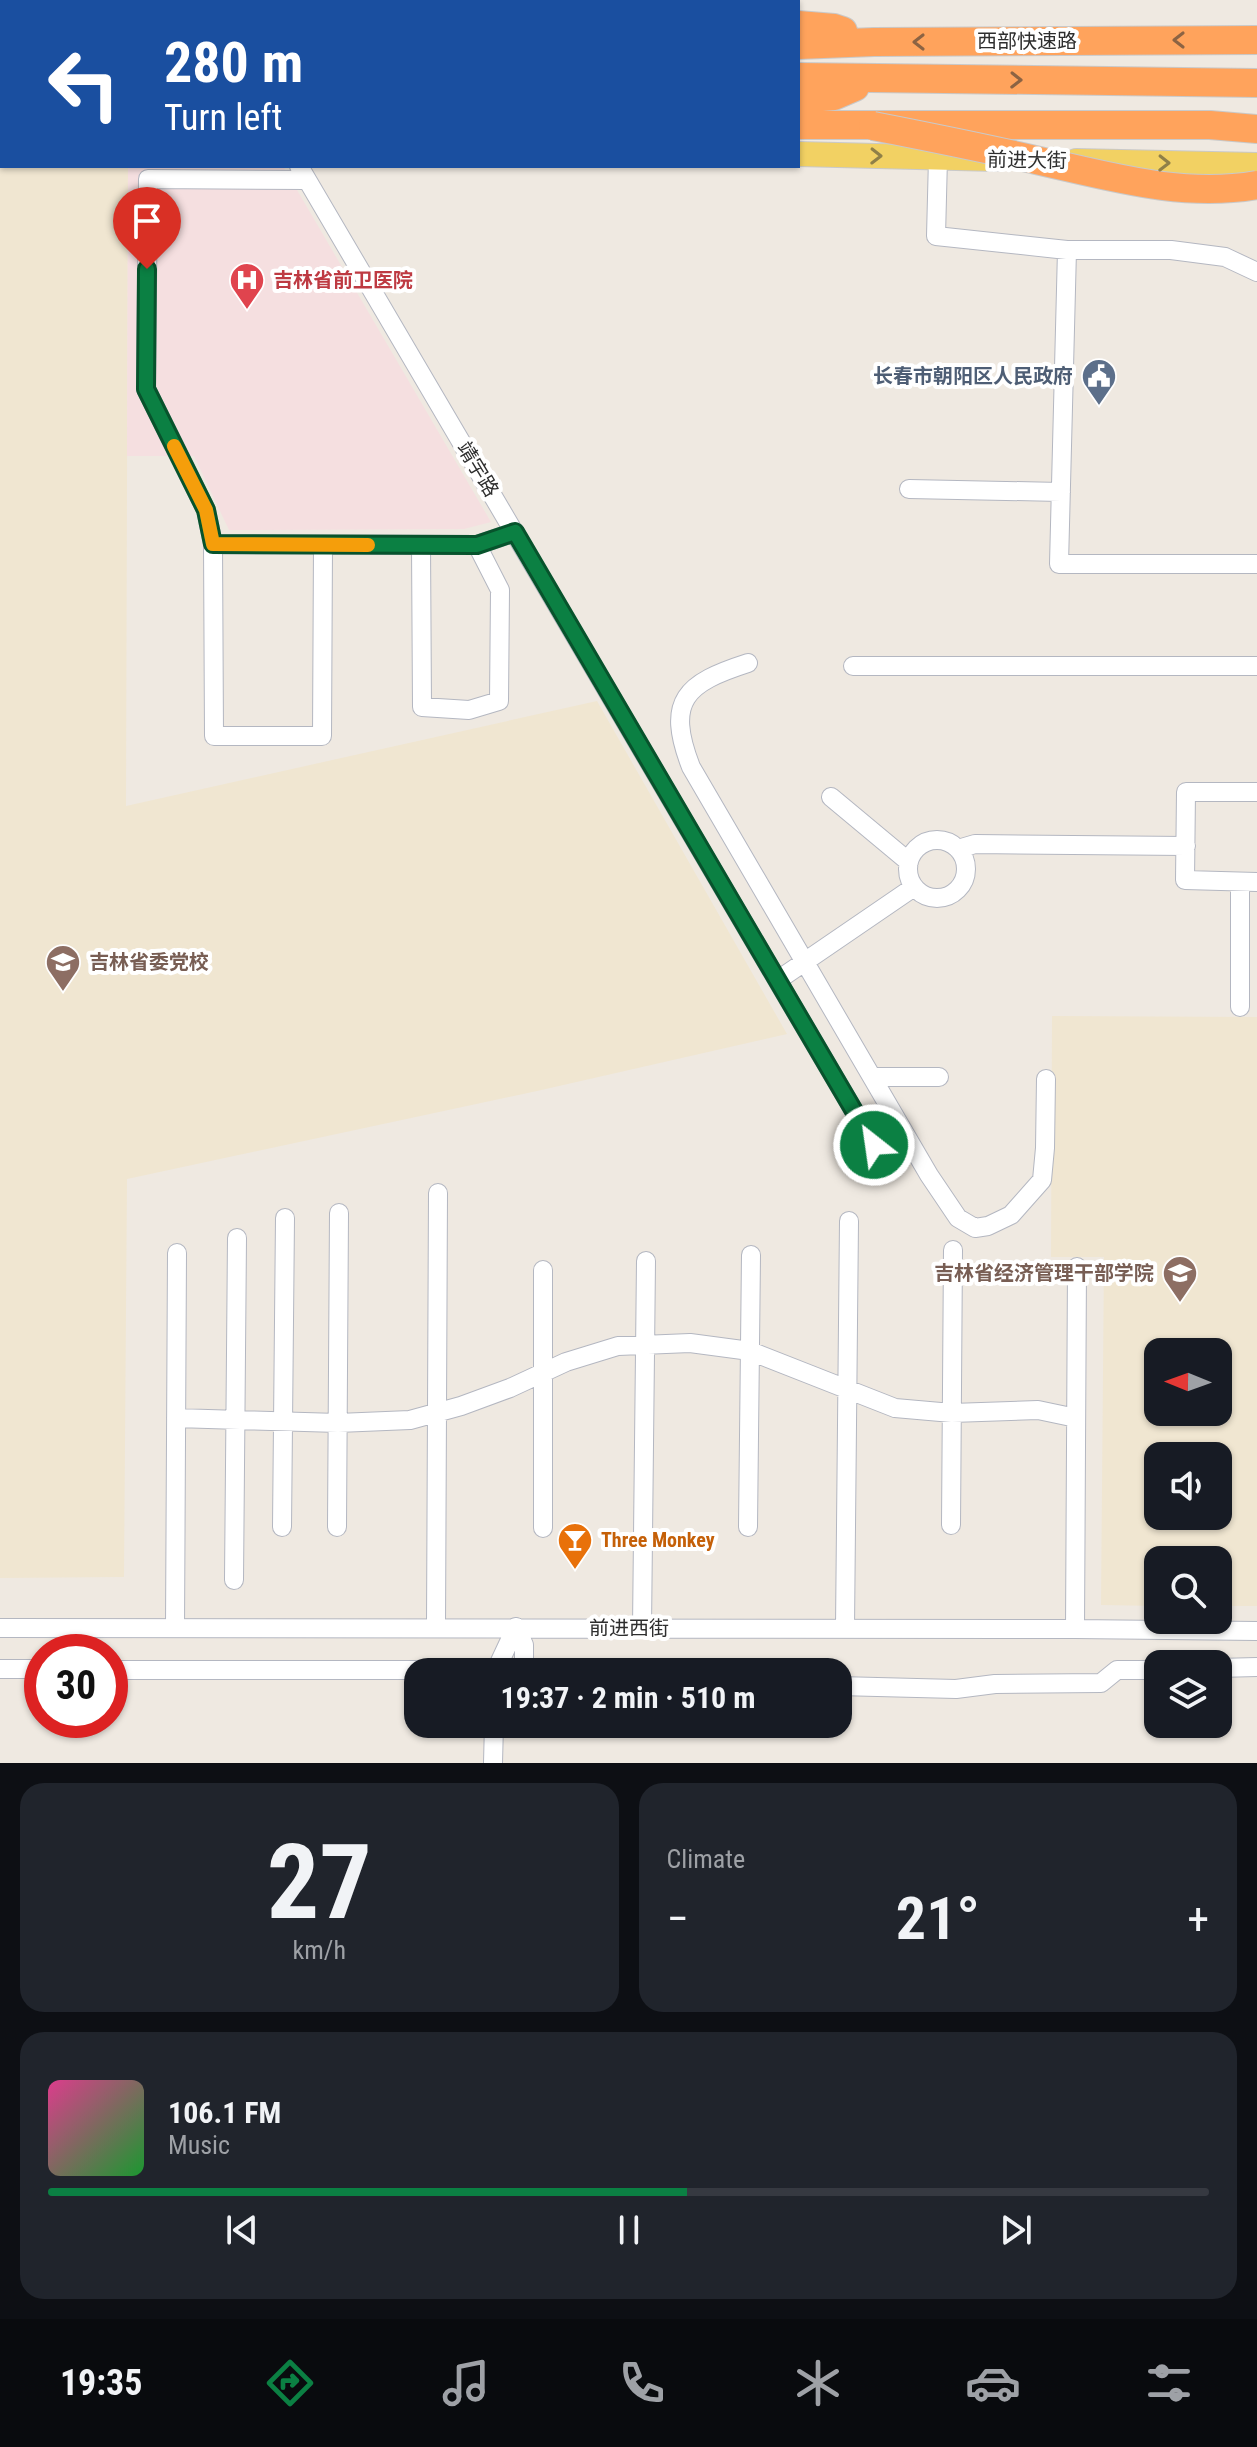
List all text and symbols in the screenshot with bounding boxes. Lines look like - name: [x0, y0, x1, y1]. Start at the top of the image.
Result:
- street label: 西部快速路: [977, 29, 1077, 53]
- text: 280 m: [164, 30, 303, 96]
- one-way arrow: [1172, 31, 1185, 49]
- icon: left: [32, 32, 136, 136]
- one-way arrow: [912, 33, 925, 51]
- one-way arrow: [1010, 71, 1023, 89]
- text: Turn left: [164, 97, 282, 139]
- one-way arrow: [870, 147, 883, 165]
- street label: 前进大街: [987, 147, 1067, 173]
- one-way arrow: [1158, 154, 1171, 172]
- pin: [113, 187, 181, 269]
- icon: arrive: [125, 199, 169, 243]
- hospital icon: 吉林省前卫医院: [228, 261, 266, 311]
- place label: 吉林省前卫医院: [273, 268, 413, 292]
- public building icon: 长春市朝阳区人民政府: [1080, 357, 1118, 407]
- place label: 长春市朝阳区人民政府: [873, 364, 1073, 388]
- street label: 靖宇路: [452, 437, 504, 501]
- school or university icon: 吉林省委党校: [44, 943, 82, 993]
- place label: 吉林省委党校: [89, 950, 209, 974]
- position arrow: [832, 1103, 916, 1187]
- school or university icon: 吉林省经济管理干部学院: [1161, 1254, 1199, 1304]
- place label: 吉林省经济管理干部学院: [934, 1261, 1154, 1285]
- north arrow: [1144, 1338, 1232, 1426]
- map controls: [1144, 1338, 1232, 1738]
- button: sound: [1144, 1442, 1232, 1530]
- bar icon: Three Monkey: [556, 1521, 594, 1571]
- place label: Three Monkey: [601, 1528, 715, 1552]
- button: search: [1144, 1546, 1232, 1634]
- street label: 前进西街: [589, 1616, 669, 1640]
- speed limit sign: 30: [24, 1634, 128, 1738]
- button: layers: [1144, 1650, 1232, 1738]
- text: 19:37 · 2 min · 510 m: [501, 1680, 755, 1715]
- text: 27: [267, 1822, 372, 1943]
- text: Climate: [667, 1844, 745, 1874]
- text: 21°: [896, 1883, 980, 1954]
- text: −: [667, 1893, 689, 1945]
- text: +: [1187, 1893, 1209, 1945]
- text: km/h: [293, 1935, 346, 1965]
- text: 106.1 FM: [168, 2095, 281, 2130]
- text: Music: [168, 2130, 230, 2160]
- icon: previous: [220, 2208, 264, 2252]
- icon: pause: [607, 2208, 651, 2252]
- icon: next: [994, 2208, 1038, 2252]
- icon: directions: [262, 2355, 318, 2411]
- icon: music: [438, 2355, 494, 2411]
- icon: phone: [614, 2355, 670, 2411]
- icon: climate: [790, 2355, 846, 2411]
- icon: car: [965, 2355, 1021, 2411]
- icon: filters: [1141, 2355, 1197, 2411]
- text: 19:35: [60, 2362, 143, 2404]

